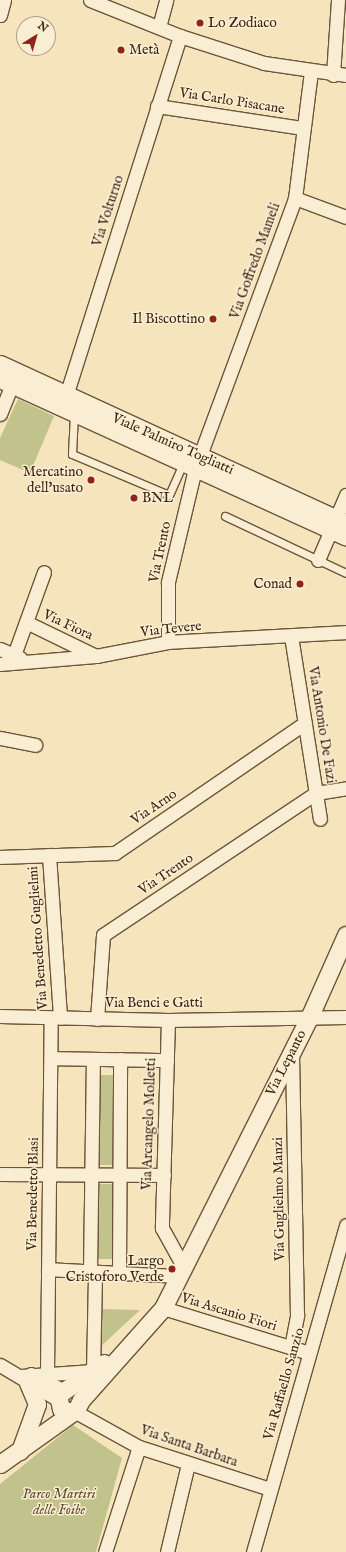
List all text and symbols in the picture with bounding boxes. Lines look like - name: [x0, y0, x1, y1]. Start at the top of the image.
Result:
- place label: Lo Zodiaco: [208, 15, 277, 31]
- north arrow: [16, 16, 56, 56]
- marker: Lo Zodiaco: [195, 18, 205, 28]
- text: N: [35, 19, 51, 36]
- place label: Metà: [129, 42, 159, 58]
- marker: Metà: [116, 45, 126, 55]
- street label: Via Carlo Pisacane: [178, 84, 286, 118]
- street label: Via Volturno: [89, 173, 127, 249]
- street label: Via Goffredo Mameli: [226, 201, 284, 321]
- place label: Il Biscottino: [132, 311, 205, 327]
- marker: Il Biscottino: [208, 314, 218, 324]
- street label: Viale Palmiro Togliatti: [110, 410, 236, 478]
- place label: Mercatino dell'usato: [23, 464, 83, 496]
- marker: Mercatino dell'usato: [86, 475, 96, 485]
- place label: BNL: [142, 490, 173, 506]
- marker: BNL: [129, 493, 139, 503]
- street label: Via Trento: [145, 520, 175, 584]
- place label: Conad: [254, 576, 292, 592]
- marker: Conad: [295, 579, 305, 589]
- street label: Via Fiora: [40, 606, 96, 644]
- street label: Via Tevere: [140, 617, 202, 641]
- street label: Via Antonio De Fazi: [304, 665, 340, 785]
- street label: Via Arno: [128, 786, 180, 828]
- street label: Via Trento: [135, 850, 197, 898]
- street label: Via Benedetto Guglielmi: [25, 866, 51, 1010]
- street label: Via Benci e Gatti: [105, 995, 203, 1011]
- street label: Via Lepanto: [262, 1027, 310, 1099]
- street label: Via Arcangelo Molletti: [138, 1058, 160, 1190]
- street label: Via Benedetto Blasi: [24, 1137, 42, 1251]
- street label: Via Guglielmo Manzi: [270, 1137, 288, 1261]
- place label: Largo Cristoforo Verde: [66, 1253, 164, 1286]
- marker: Largo Cristoforo Verde: [167, 1264, 177, 1274]
- street label: Via Ascanio Fiori: [179, 1289, 279, 1335]
- street label: Via Raffaello Sanzio: [260, 1326, 308, 1442]
- street label: Via Santa Barbara: [138, 1421, 240, 1471]
- park label: Parco Martiri delle Foibe: [22, 1486, 96, 1518]

